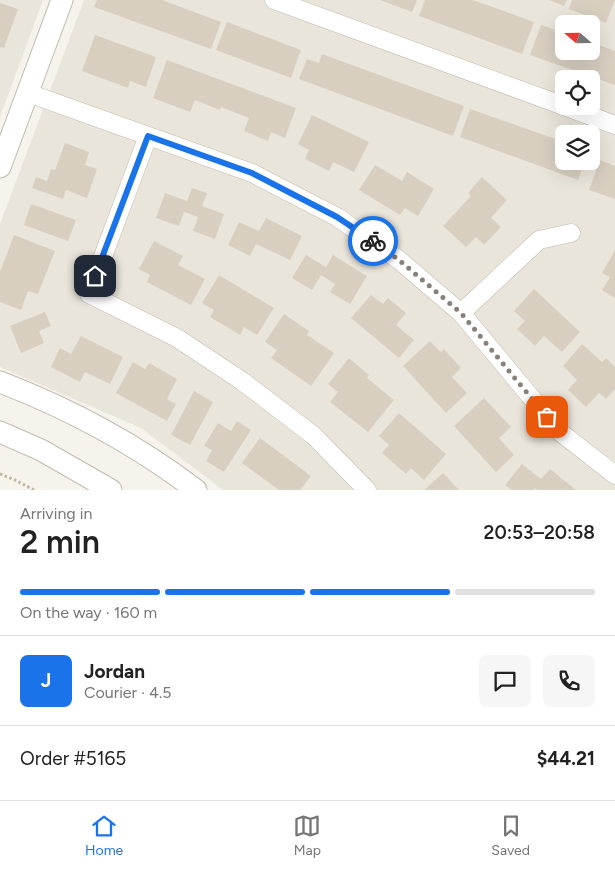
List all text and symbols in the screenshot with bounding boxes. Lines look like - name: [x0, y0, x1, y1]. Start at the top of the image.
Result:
- north arrow: [555, 15, 600, 60]
- map controls: [555, 15, 600, 170]
- button: locate: [555, 70, 600, 115]
- button: layers: [555, 125, 600, 170]
- courier: [348, 216, 398, 266]
- icon: bike: [359, 227, 387, 255]
- pin: [74, 255, 116, 297]
- icon: home: [81, 262, 109, 290]
- pin: [526, 396, 568, 438]
- icon: bag: [533, 403, 561, 431]
- text: Arriving in: [20, 504, 92, 523]
- text: 20:53–20:58: [484, 521, 595, 544]
- text: 2 min: [20, 523, 100, 561]
- text: On the way · 160 m: [20, 603, 157, 622]
- button: chat: [479, 655, 531, 707]
- button: phone: [543, 655, 595, 707]
- text: Jordan: [84, 660, 145, 683]
- text: J: [41, 669, 51, 692]
- text: Courier · 4.5: [84, 683, 171, 702]
- text: Order #5165: [20, 747, 126, 770]
- text: $44.21: [537, 747, 595, 770]
- tab: Home: [85, 812, 123, 859]
- tab: Map: [293, 812, 321, 859]
- tab: Saved: [491, 812, 530, 859]

